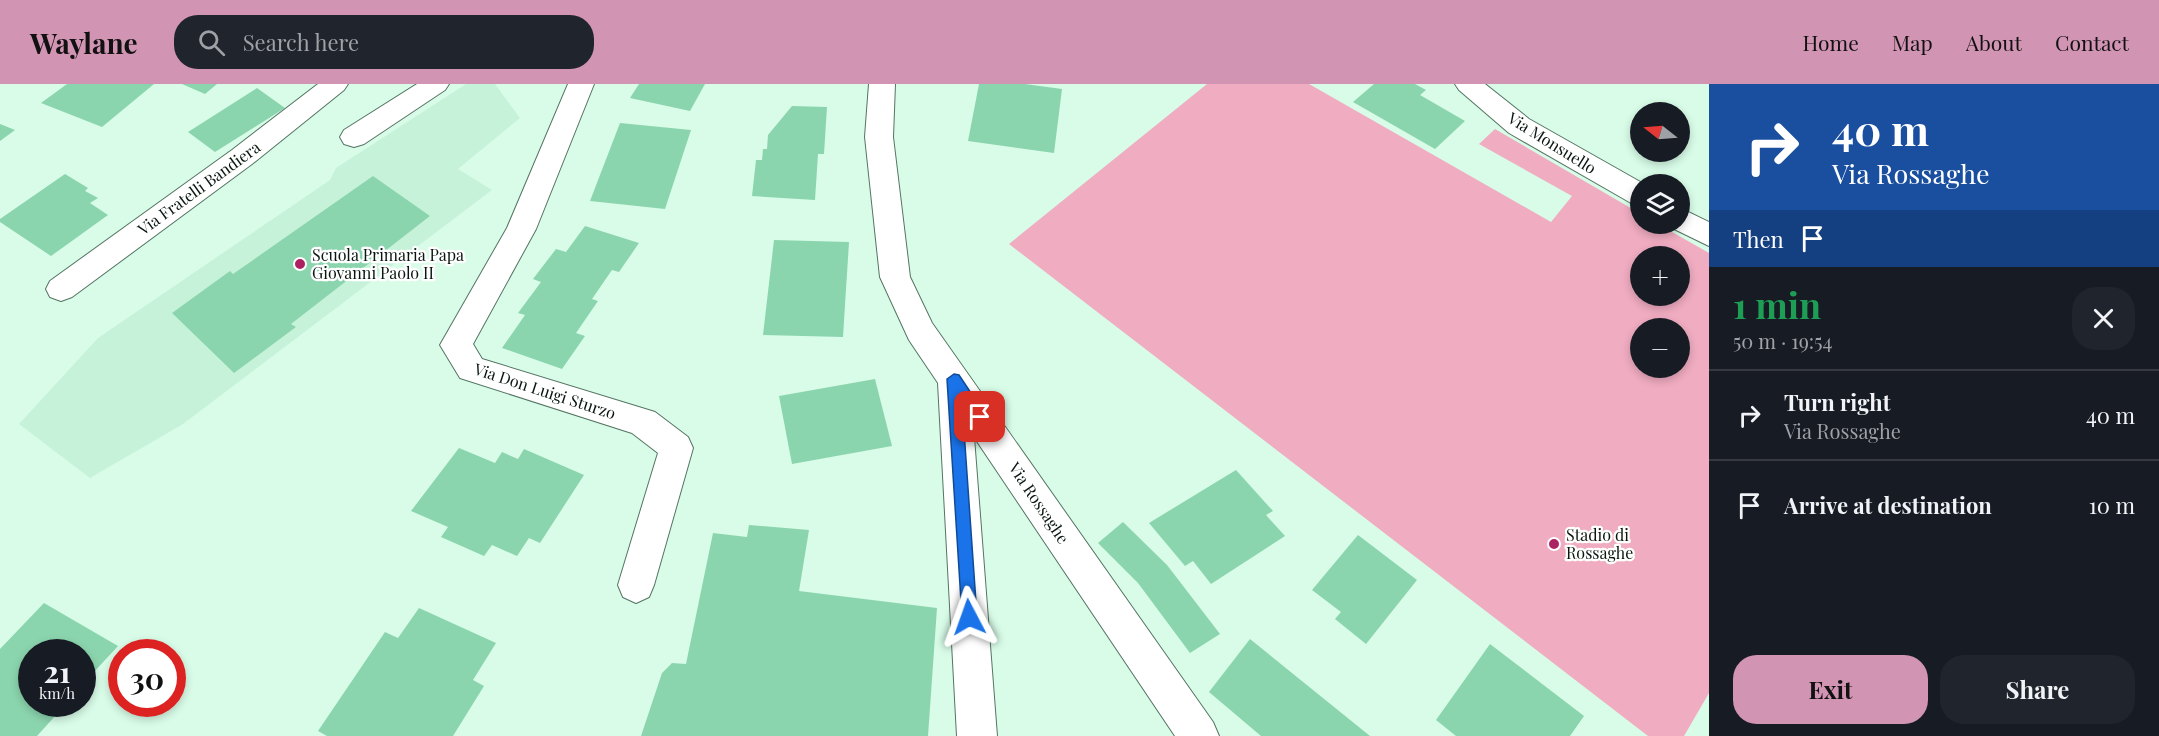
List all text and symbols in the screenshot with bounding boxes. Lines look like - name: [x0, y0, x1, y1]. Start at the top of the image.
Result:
- search box: [174, 15, 594, 69]
- text: Waylane: [30, 24, 138, 61]
- icon: search: [195, 26, 228, 59]
- text: Search here: [243, 27, 359, 57]
- text: Home: [1803, 28, 1859, 56]
- text: Map: [1892, 28, 1933, 56]
- text: About: [1966, 28, 2022, 56]
- text: Contact: [2055, 28, 2129, 56]
- text: 40 m: [1832, 101, 1929, 157]
- north arrow: [1630, 102, 1690, 162]
- map controls: [1630, 102, 1690, 378]
- street label: Via Monsuello: [1503, 107, 1601, 178]
- icon: right: [1733, 108, 1811, 186]
- street label: Via Fratelli Bandiera: [132, 136, 264, 240]
- text: Via Rossaghe: [1832, 155, 1990, 191]
- button: layers: [1630, 174, 1690, 234]
- icon: arrive: [1796, 222, 1829, 255]
- text: Then: [1733, 224, 1784, 254]
- place label: Scuola Primaria Papa Giovanni Paolo II: [312, 244, 464, 283]
- button: +: [1630, 246, 1690, 306]
- marker: Scuola Primaria Papa Giovanni Paolo II: [293, 257, 307, 271]
- text: 1 min: [1733, 280, 1821, 328]
- button: close: [2072, 287, 2135, 350]
- button: −: [1630, 318, 1690, 378]
- text: 50 m · 19:54: [1733, 327, 1832, 354]
- street label: Via Don Luigi Sturzo: [471, 357, 619, 423]
- text: Turn right: [1784, 387, 1890, 417]
- pin: [954, 391, 1005, 442]
- icon: right: [1733, 399, 1766, 432]
- icon: arrive: [963, 400, 996, 433]
- text: 40 m: [2086, 400, 2135, 430]
- text: Via Rossaghe: [1784, 417, 1901, 444]
- street label: Via Rossaghe: [1004, 457, 1074, 547]
- icon: arrive: [1733, 489, 1766, 522]
- text: Arrive at destination: [1784, 490, 1992, 520]
- text: 10 m: [2089, 490, 2135, 520]
- place label: Stadio di Rossaghe: [1566, 524, 1633, 563]
- marker: Stadio di Rossaghe: [1547, 537, 1561, 551]
- position arrow: [937, 585, 1001, 649]
- speed limit sign: 30: [108, 639, 186, 717]
- text: 21: [43, 651, 71, 691]
- button: Exit: [1733, 655, 1928, 724]
- button: Share: [1940, 655, 2135, 724]
- text: km/h: [39, 683, 75, 703]

